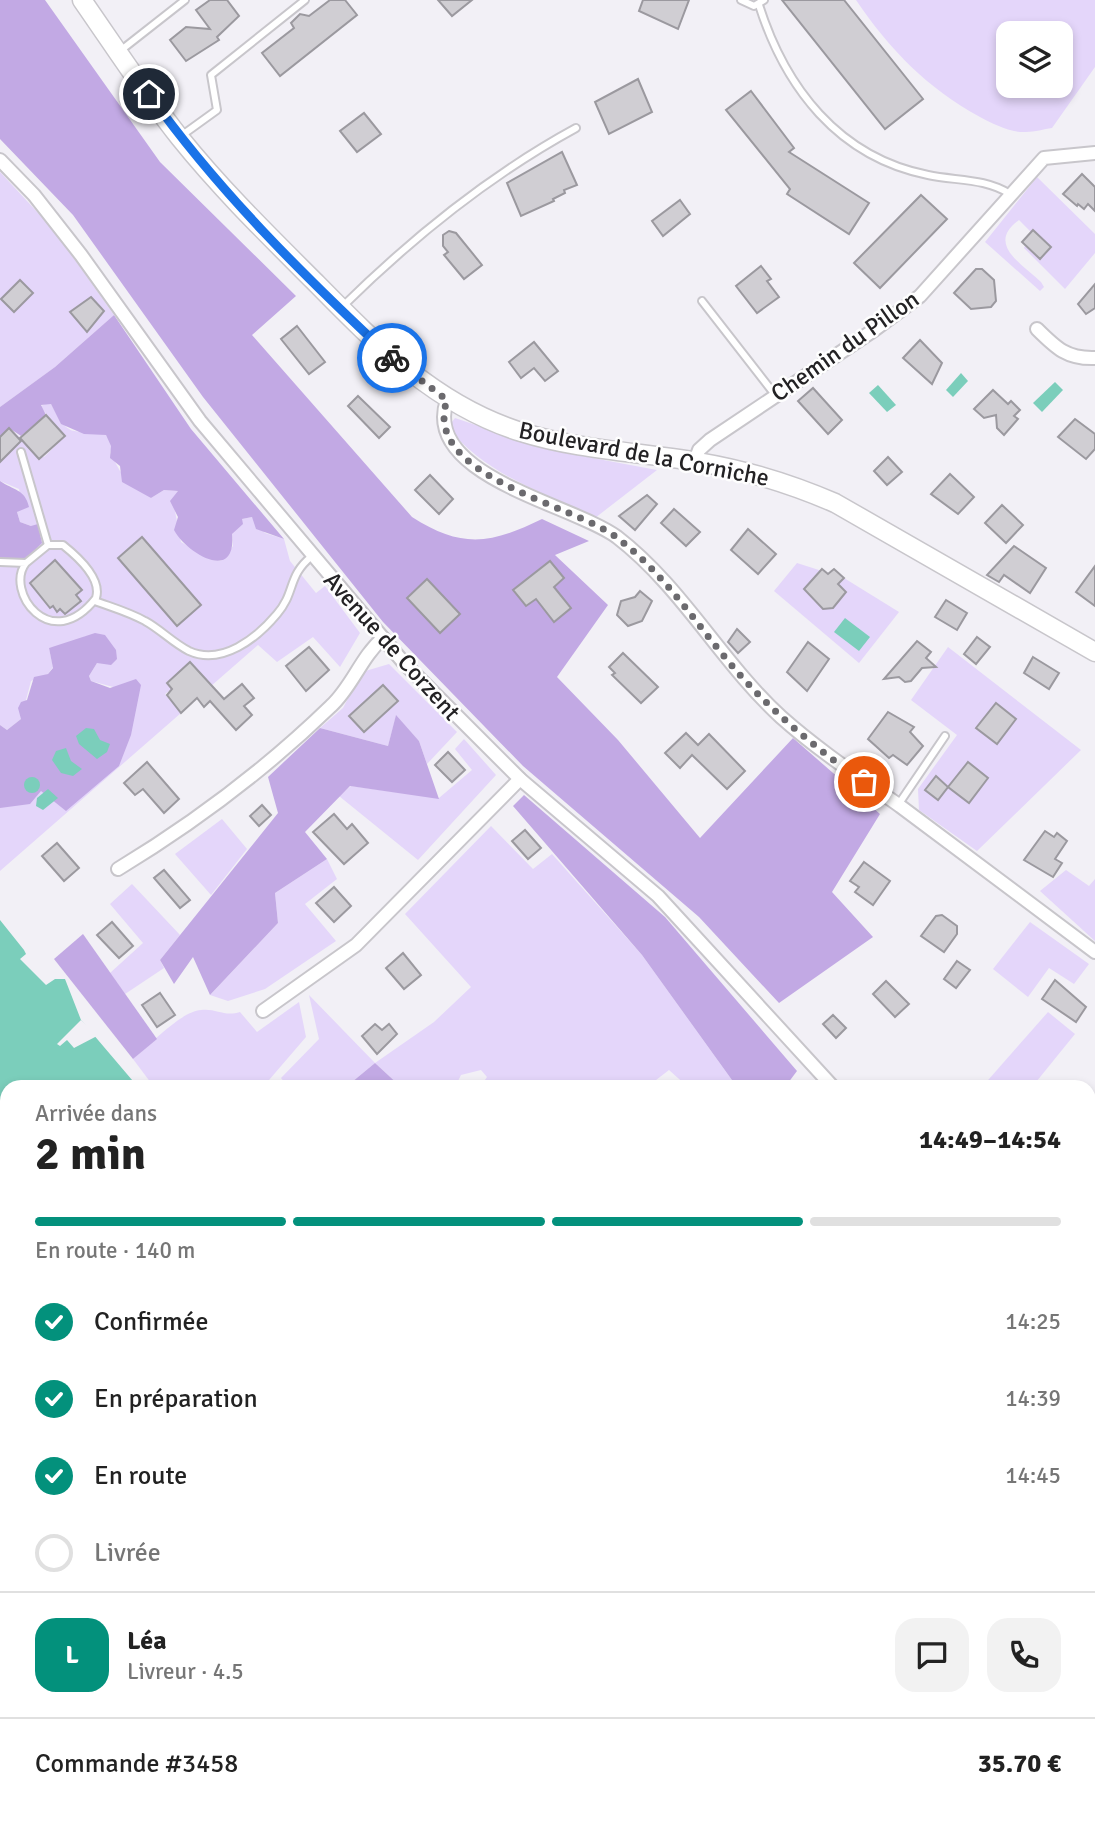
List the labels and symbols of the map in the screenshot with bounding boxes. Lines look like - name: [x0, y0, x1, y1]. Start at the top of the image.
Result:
- pin: [119, 64, 179, 124]
- street label: Chemin du Pillon: [765, 284, 925, 408]
- courier: [357, 323, 427, 393]
- street label: Boulevard de la Corniche: [516, 415, 772, 493]
- street label: Avenue de Corzent: [317, 565, 467, 727]
- pin: [834, 752, 894, 812]

